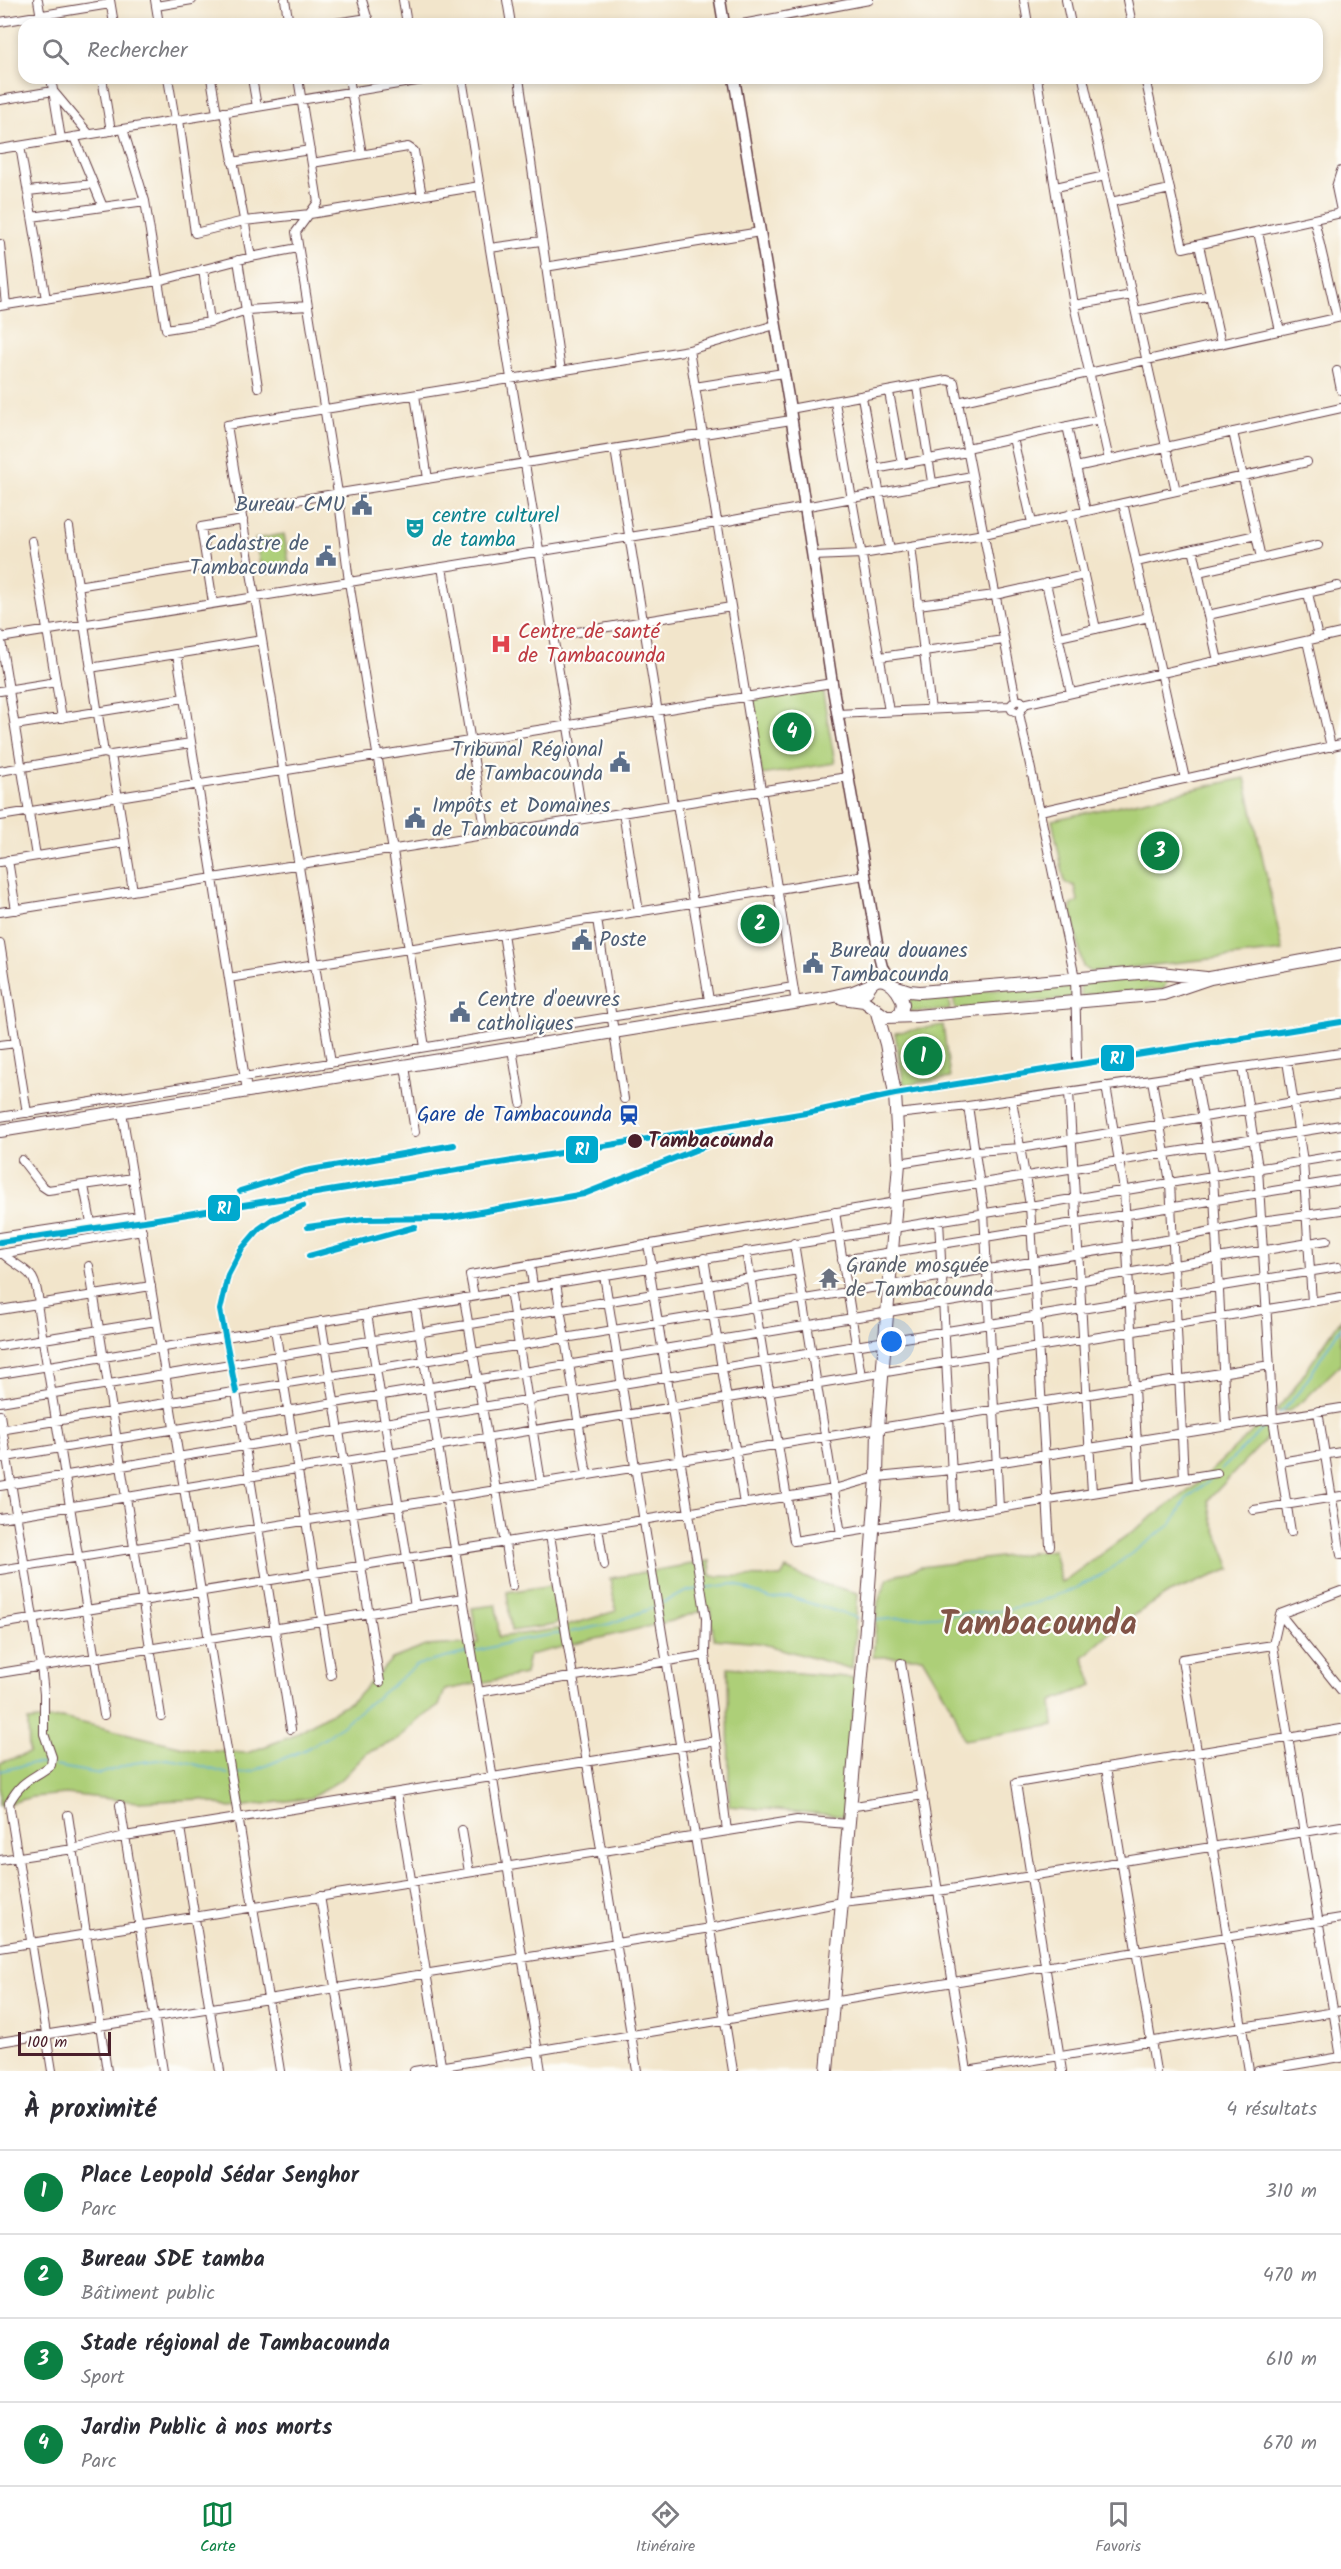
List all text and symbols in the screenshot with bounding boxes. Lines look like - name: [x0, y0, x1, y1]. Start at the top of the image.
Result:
- search box: [18, 18, 1323, 84]
- text: Rechercher: [87, 34, 187, 69]
- icon: search: [39, 35, 72, 68]
- place label: Bureau CMU: [235, 489, 345, 522]
- public building icon: Bureau CMU: [350, 493, 374, 517]
- place label: centre culturel de tamba: [432, 500, 559, 557]
- theatre icon: centre culturel de tamba: [403, 516, 427, 540]
- place label: Cadastre de Tambacounda: [190, 528, 310, 585]
- public building icon: Cadastre de Tambacounda: [314, 544, 338, 568]
- place label: Centre de santé de Tambacounda: [518, 616, 666, 673]
- hospital icon: Centre de santé de Tambacounda: [489, 632, 513, 656]
- pin: 4: [772, 710, 812, 754]
- place label: Tribunal Régional de Tambacounda: [452, 734, 603, 791]
- public building icon: Tribunal Régional de Tambacounda: [608, 750, 632, 774]
- place label: Impôts et Domaines de Tambacounda: [432, 790, 611, 847]
- public building icon: Impôts et Domaines de Tambacounda: [403, 806, 427, 830]
- pin: 3: [1140, 828, 1180, 874]
- pin: 2: [740, 902, 780, 946]
- place label: Poste: [599, 924, 647, 957]
- public building icon: Poste: [570, 928, 594, 952]
- place label: Bureau douanes Tambacounda: [830, 935, 968, 992]
- public building icon: Bureau douanes Tambacounda: [801, 951, 825, 975]
- place label: Centre d'oeuvres catholiques: [477, 984, 620, 1041]
- public building icon: Centre d'oeuvres catholiques: [448, 1000, 472, 1024]
- pin: 1: [904, 1034, 942, 1078]
- line badge: R1: [1100, 1044, 1135, 1072]
- text: R1: [1110, 1047, 1124, 1072]
- place label: Gare de Tambacounda: [417, 1099, 612, 1132]
- station icon: Gare de Tambacounda: [617, 1103, 641, 1127]
- place label: Tambacounda: [648, 1125, 774, 1158]
- marker: Tambacounda: [626, 1132, 644, 1150]
- line badge: R1: [565, 1135, 599, 1164]
- text: R1: [575, 1138, 589, 1163]
- line badge: R1: [207, 1194, 241, 1222]
- text: R1: [217, 1197, 231, 1222]
- place label: Grande mosquée de Tambacounda: [846, 1250, 994, 1307]
- temple icon: Grande mosquée de Tambacounda: [817, 1266, 841, 1290]
- your location: [877, 1327, 906, 1356]
- district label: Tambacounda: [939, 1599, 1137, 1652]
- scale bar: [18, 2029, 111, 2056]
- text: 100 m: [27, 2030, 67, 2055]
- text: À proximité: [24, 2089, 156, 2131]
- text: 4 résultats: [1226, 2094, 1317, 2126]
- text: Place Leopold Sédar Senghor: [81, 2159, 359, 2194]
- text: 1: [40, 2176, 47, 2208]
- text: 310 m: [1265, 2176, 1317, 2208]
- text: Parc: [81, 2194, 117, 2226]
- text: Bureau SDE tamba: [81, 2243, 265, 2278]
- text: 2: [38, 2260, 49, 2292]
- text: 470 m: [1263, 2260, 1317, 2292]
- text: Bâtiment public: [81, 2278, 215, 2310]
- text: Stade régional de Tambacounda: [81, 2327, 390, 2362]
- text: 3: [38, 2344, 49, 2376]
- text: 610 m: [1266, 2344, 1317, 2376]
- text: Sport: [81, 2362, 125, 2394]
- text: Jardin Public à nos morts: [81, 2411, 332, 2446]
- text: 4: [38, 2428, 49, 2460]
- text: 670 m: [1263, 2428, 1317, 2460]
- text: Parc: [81, 2446, 117, 2478]
- tab: Carte: [200, 2498, 236, 2559]
- tab: Itinéraire: [636, 2498, 695, 2559]
- tab: Favoris: [1095, 2498, 1141, 2559]

